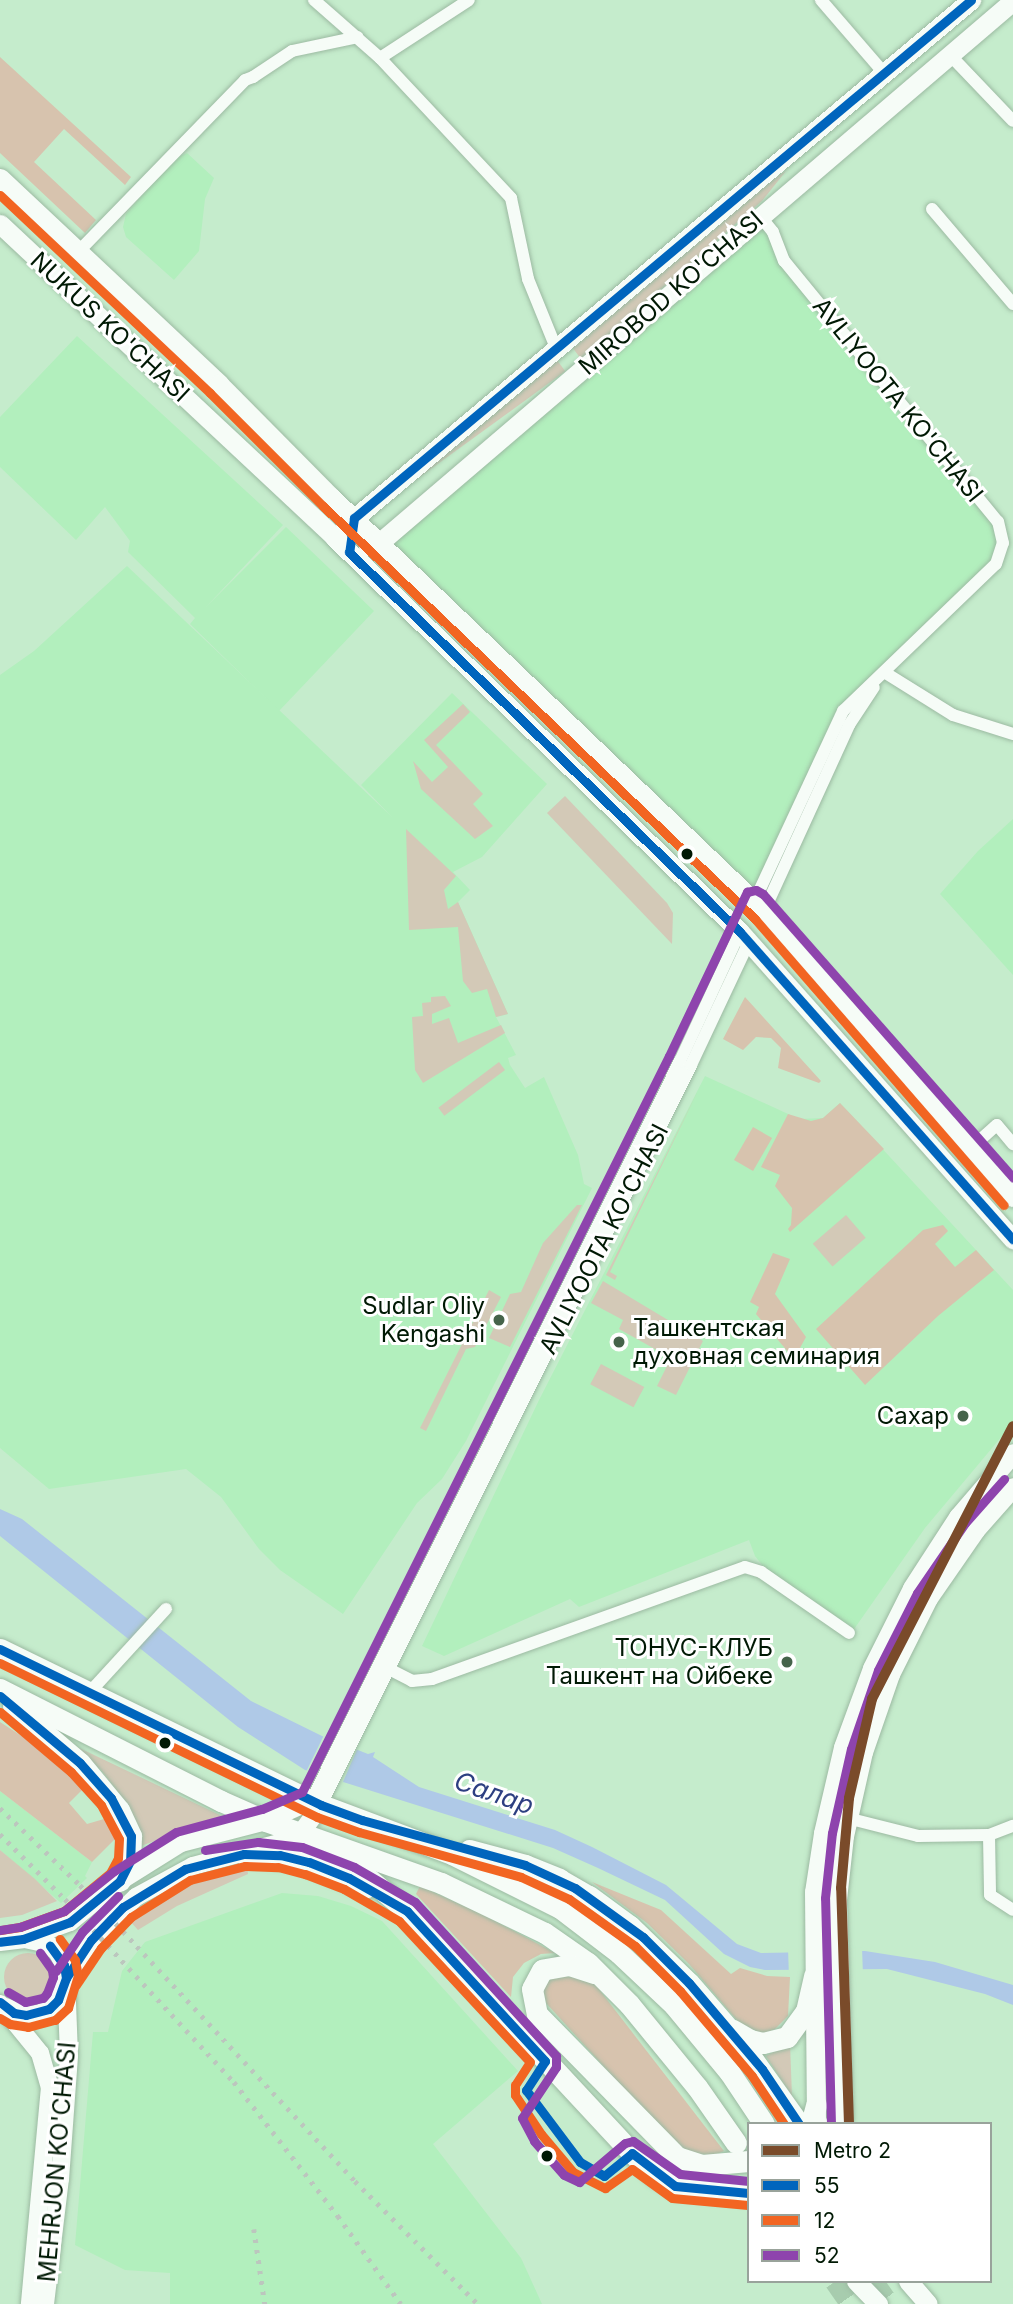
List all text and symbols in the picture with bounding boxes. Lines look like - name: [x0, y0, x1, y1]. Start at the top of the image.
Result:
- street label: MIROBOD KO'CHASI: [573, 205, 769, 381]
- street label: NUKUS KO'CHASI: [25, 246, 195, 408]
- street label: AVLIYOOTA KO'CHASI: [807, 292, 989, 508]
- unlabelled marker: [680, 847, 694, 861]
- street label: AVLIYOOTA KO'CHASI: [533, 1119, 675, 1359]
- place label: Sudlar Oliy Kengashi: [362, 1292, 485, 1348]
- marker: Sudlar Oliy Kengashi: [491, 1312, 507, 1328]
- place label: Ташкентская духовная семинария: [633, 1314, 880, 1370]
- marker: Ташкентская духовная семинария: [611, 1334, 627, 1350]
- place label: Сахар: [877, 1402, 949, 1430]
- marker: Сахар: [955, 1408, 971, 1424]
- place label: ТОНУС-КЛУБ Ташкент на Ойбеке: [546, 1634, 773, 1690]
- marker: ТОНУС-КЛУБ Ташкент на Ойбеке: [779, 1654, 795, 1670]
- unlabelled marker: [158, 1736, 172, 1750]
- water label: Салар: [450, 1765, 538, 1821]
- street label: MEHRJON KO'CHASI: [32, 2041, 82, 2283]
- legend: [747, 2122, 992, 2283]
- text: Metro 2: [814, 2138, 891, 2163]
- unlabelled marker: [540, 2149, 554, 2163]
- text: 55: [814, 2173, 840, 2198]
- text: 12: [814, 2208, 835, 2233]
- text: 52: [814, 2243, 840, 2268]

